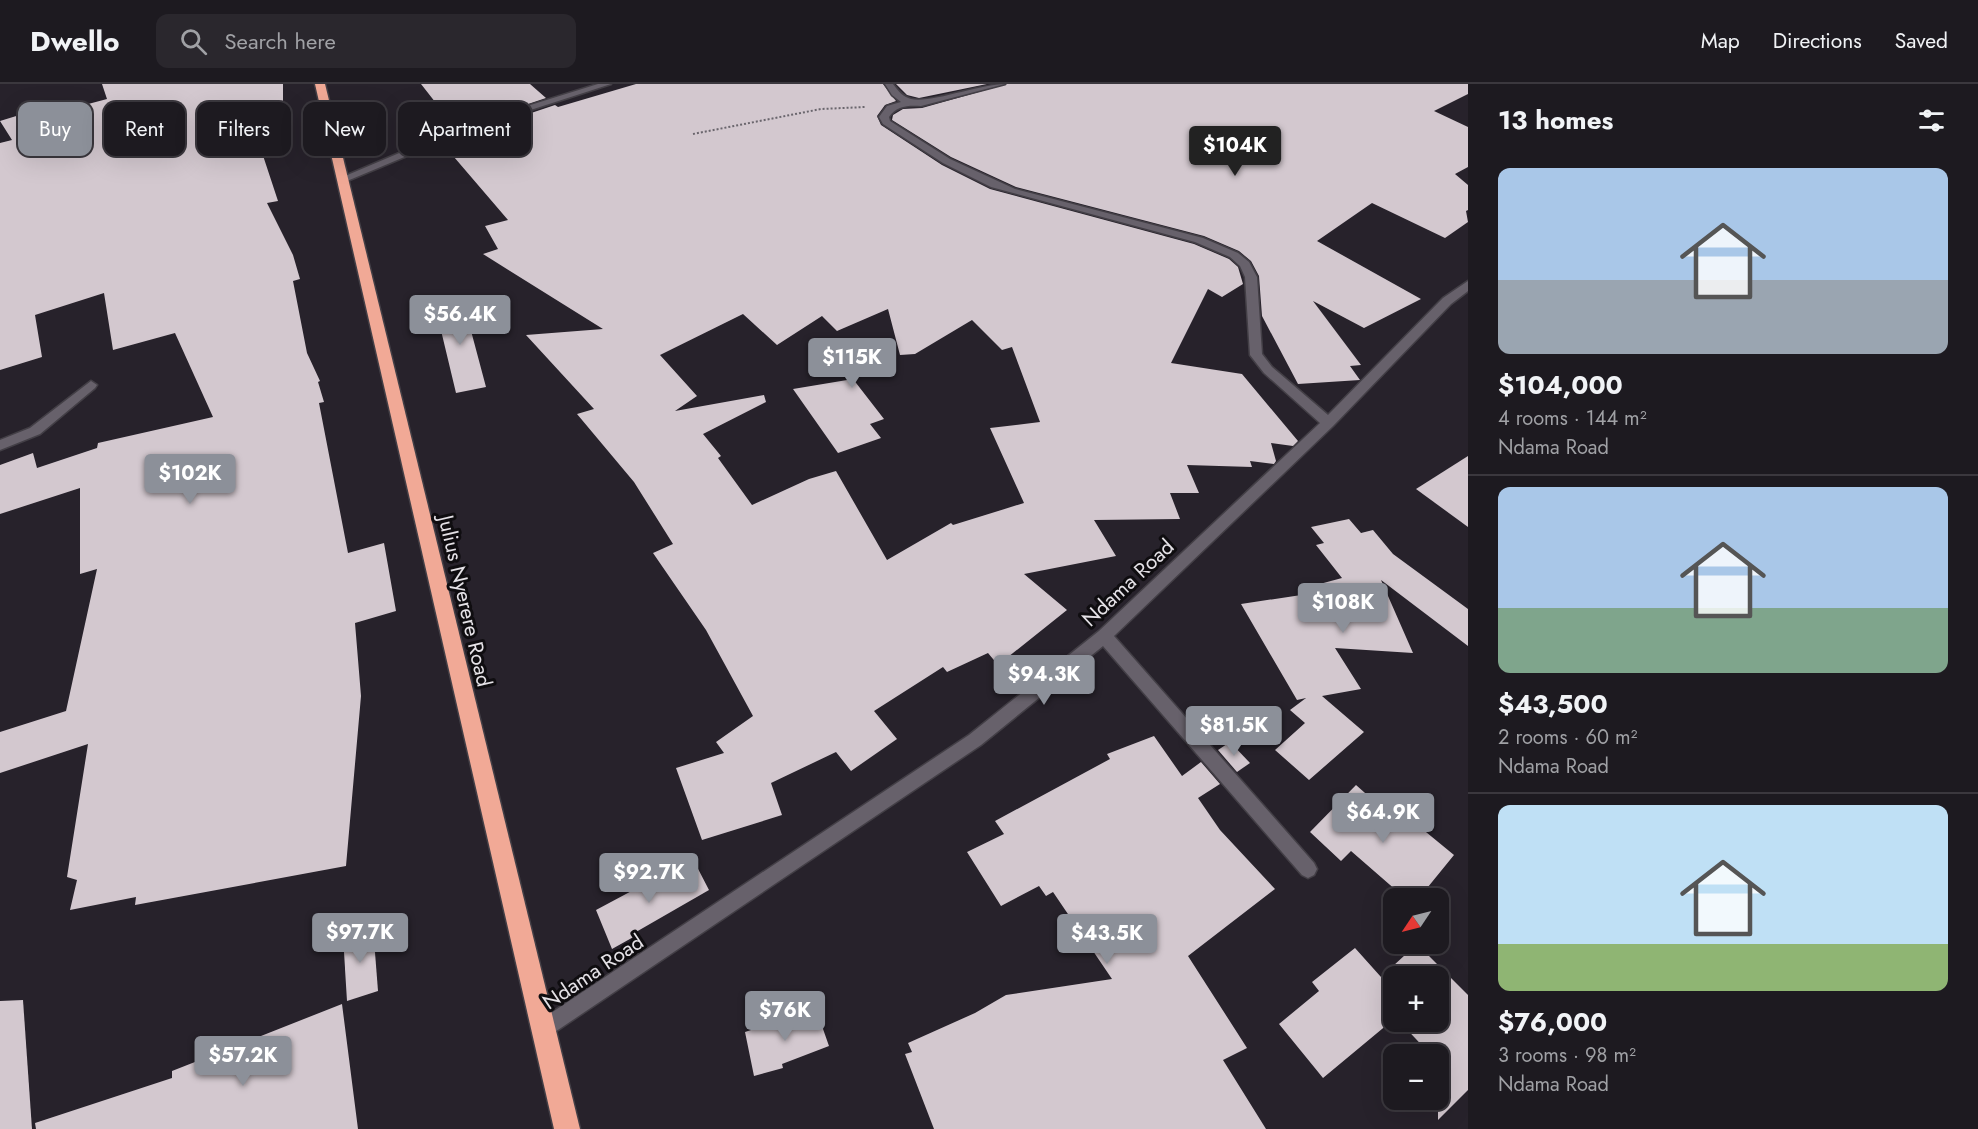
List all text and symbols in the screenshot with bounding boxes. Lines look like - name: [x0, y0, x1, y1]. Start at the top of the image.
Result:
- search box: [156, 14, 576, 68]
- text: Dwello: [30, 21, 120, 62]
- icon: search: [177, 25, 210, 58]
- text: Search here: [225, 25, 336, 57]
- text: Map: [1701, 26, 1740, 56]
- text: Directions: [1773, 26, 1862, 56]
- text: Saved: [1895, 26, 1948, 56]
- text: 13 homes: [1498, 101, 1613, 139]
- chip: Buy: [18, 102, 92, 156]
- chip: Rent: [104, 102, 185, 156]
- chip: Filters: [197, 102, 291, 156]
- chip: New: [303, 102, 386, 156]
- chip: Apartment: [398, 102, 531, 156]
- icon: filters: [1915, 104, 1948, 137]
- pin: $104K: [1193, 126, 1277, 177]
- text: $104K: [1203, 131, 1267, 160]
- icon: home: [1669, 207, 1777, 315]
- pin: $56.4K: [411, 295, 509, 346]
- text: $56.4K: [423, 300, 497, 329]
- pin: $115K: [810, 338, 894, 389]
- text: $115K: [822, 343, 882, 372]
- text: $104,000: [1498, 366, 1623, 404]
- text: 4 rooms · 144 m²: [1498, 404, 1647, 433]
- text: Ndama Road: [1498, 433, 1609, 462]
- pin: $102K: [148, 454, 232, 505]
- text: $102K: [159, 459, 221, 488]
- street label: Julius Nyerere Road: [430, 509, 499, 690]
- icon: home: [1669, 526, 1777, 634]
- street label: Ndama Road: [1075, 532, 1181, 634]
- pin: $108K: [1301, 583, 1385, 634]
- text: $108K: [1312, 588, 1374, 617]
- pin: $94.3K: [995, 655, 1093, 706]
- text: $94.3K: [1008, 660, 1080, 689]
- text: $43,500: [1498, 685, 1608, 723]
- pin: $81.5K: [1185, 706, 1283, 757]
- text: $81.5K: [1200, 711, 1268, 740]
- text: 2 rooms · 60 m²: [1498, 723, 1637, 752]
- text: Ndama Road: [1498, 752, 1609, 781]
- pin: $64.9K: [1334, 793, 1432, 844]
- text: $64.9K: [1346, 798, 1420, 827]
- icon: home: [1669, 844, 1777, 952]
- pin: $92.7K: [600, 853, 698, 904]
- text: $92.7K: [613, 858, 685, 887]
- north arrow: [1383, 888, 1449, 954]
- map controls: [1383, 888, 1449, 1110]
- pin: $97.7K: [311, 913, 409, 964]
- pin: $43.5K: [1058, 914, 1156, 965]
- text: $97.7K: [326, 918, 394, 947]
- text: $43.5K: [1071, 919, 1143, 948]
- street label: Ndama Road: [536, 927, 650, 1017]
- button: +: [1383, 966, 1449, 1032]
- pin: $76K: [749, 991, 821, 1042]
- text: $76K: [759, 996, 811, 1025]
- text: $76,000: [1498, 1003, 1607, 1041]
- pin: $57.2K: [194, 1036, 292, 1087]
- text: $57.2K: [209, 1041, 277, 1070]
- text: 3 rooms · 98 m²: [1498, 1041, 1636, 1070]
- button: −: [1383, 1044, 1449, 1110]
- text: Ndama Road: [1498, 1070, 1609, 1099]

